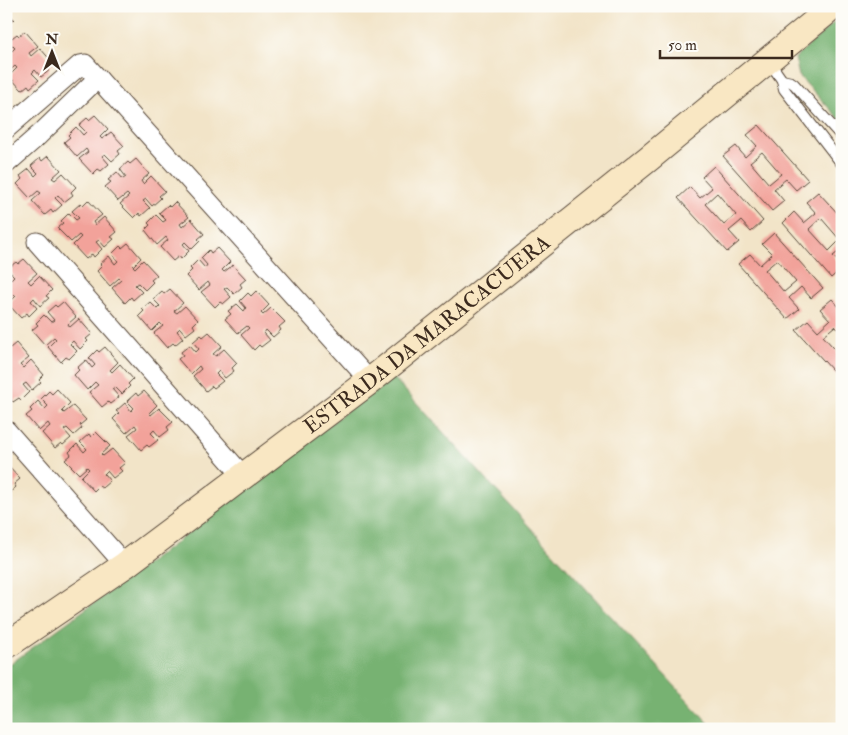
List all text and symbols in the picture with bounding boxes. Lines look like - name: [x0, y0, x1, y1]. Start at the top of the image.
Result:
- north arrow: [28, 28, 78, 78]
- scale bar: [660, 28, 793, 60]
- text: N: [45, 31, 59, 48]
- text: 50 m: [668, 36, 697, 55]
- street label: ESTRADA DA MARACACUERA: [298, 229, 556, 440]

